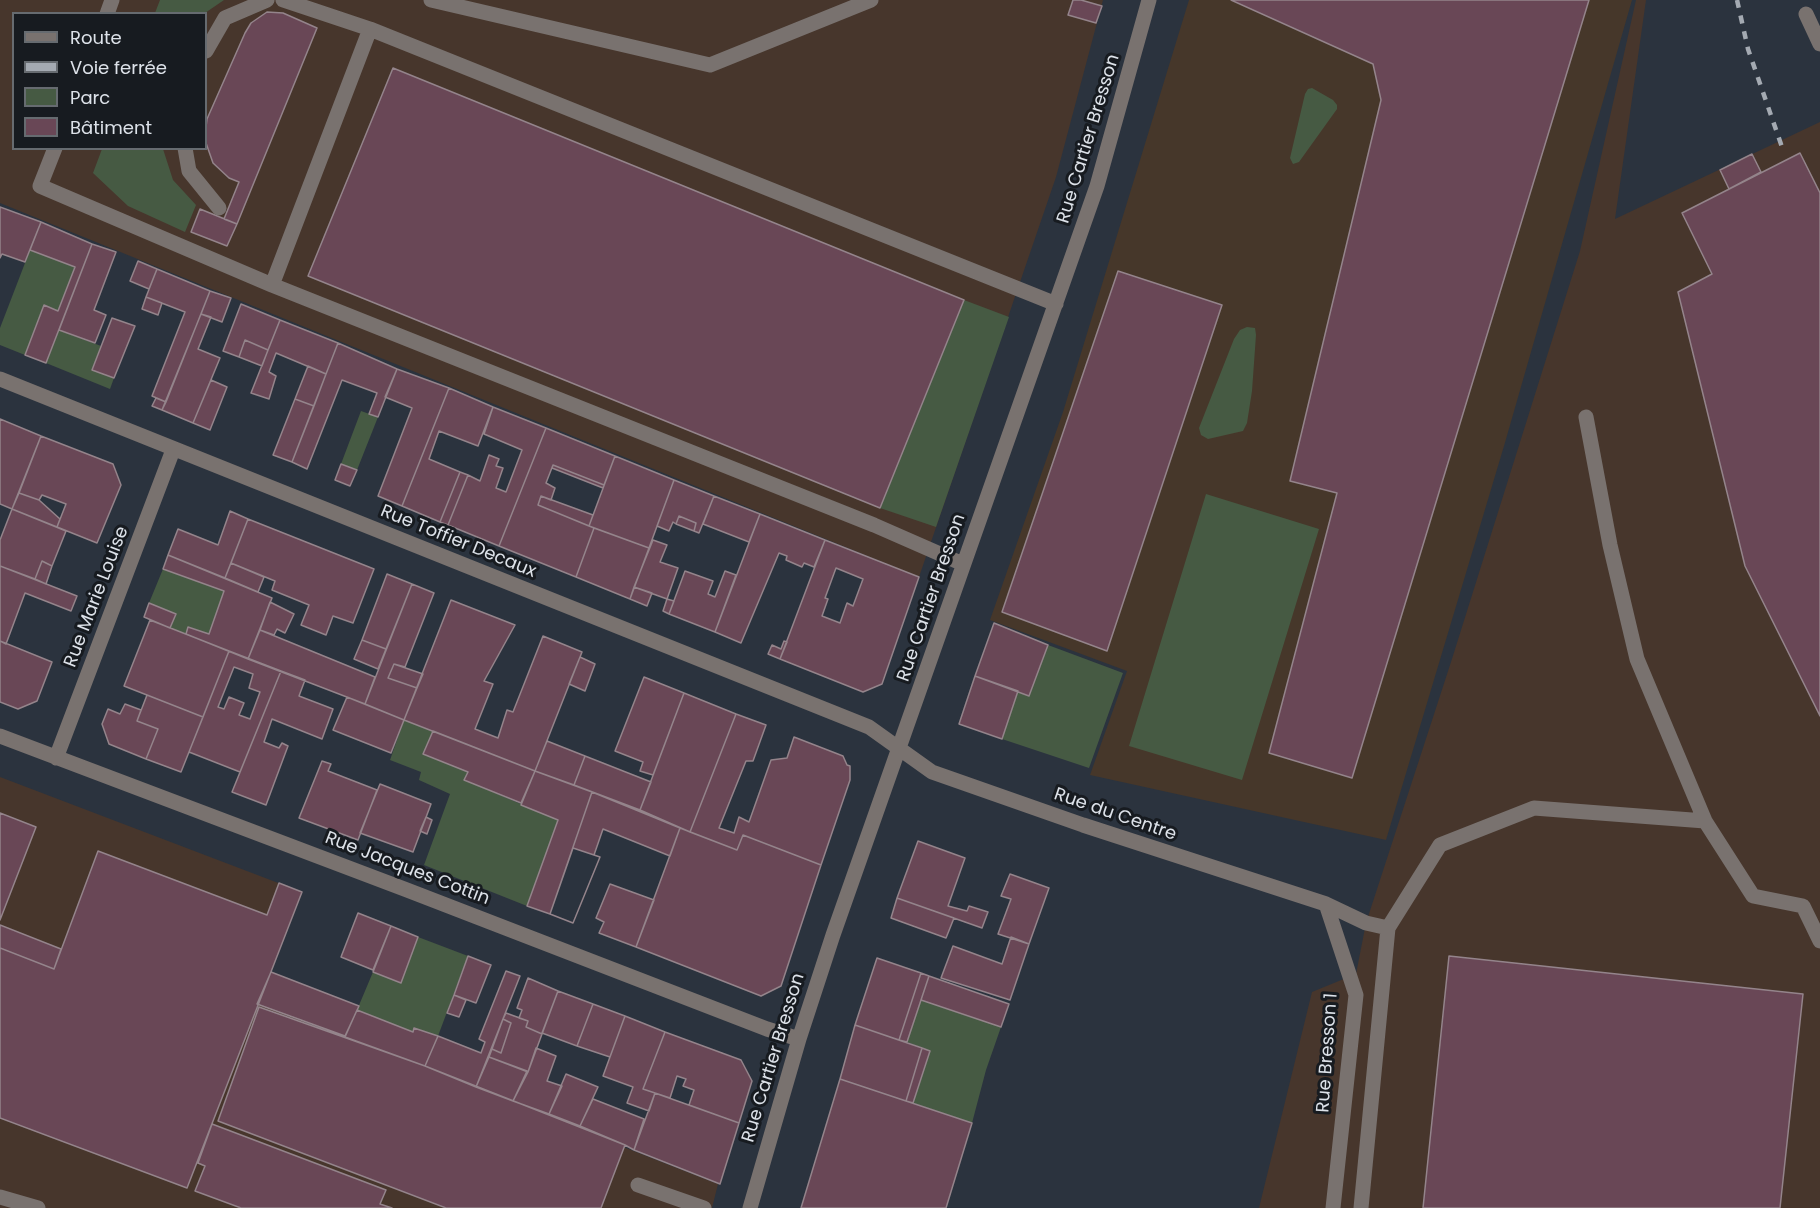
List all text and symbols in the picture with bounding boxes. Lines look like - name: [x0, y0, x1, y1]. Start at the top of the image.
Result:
- legend: [12, 12, 207, 150]
- text: Route: [70, 25, 122, 50]
- street label: Rue Cartier Bresson: [1053, 52, 1125, 226]
- text: Voie ferrée: [70, 55, 167, 80]
- text: Parc: [70, 85, 110, 110]
- text: Bâtiment: [70, 115, 152, 140]
- street label: Rue Toffier Decaux: [377, 501, 539, 583]
- street label: Rue Cartier Bresson: [893, 511, 971, 685]
- street label: Rue Marie Louise: [60, 524, 134, 670]
- street label: Rue du Centre: [1051, 784, 1179, 846]
- street label: Rue Jacques Cottin: [322, 828, 492, 910]
- street label: Rue Cartier Bresson: [738, 971, 810, 1145]
- street label: Rue Bresson 1: [1313, 993, 1343, 1113]

